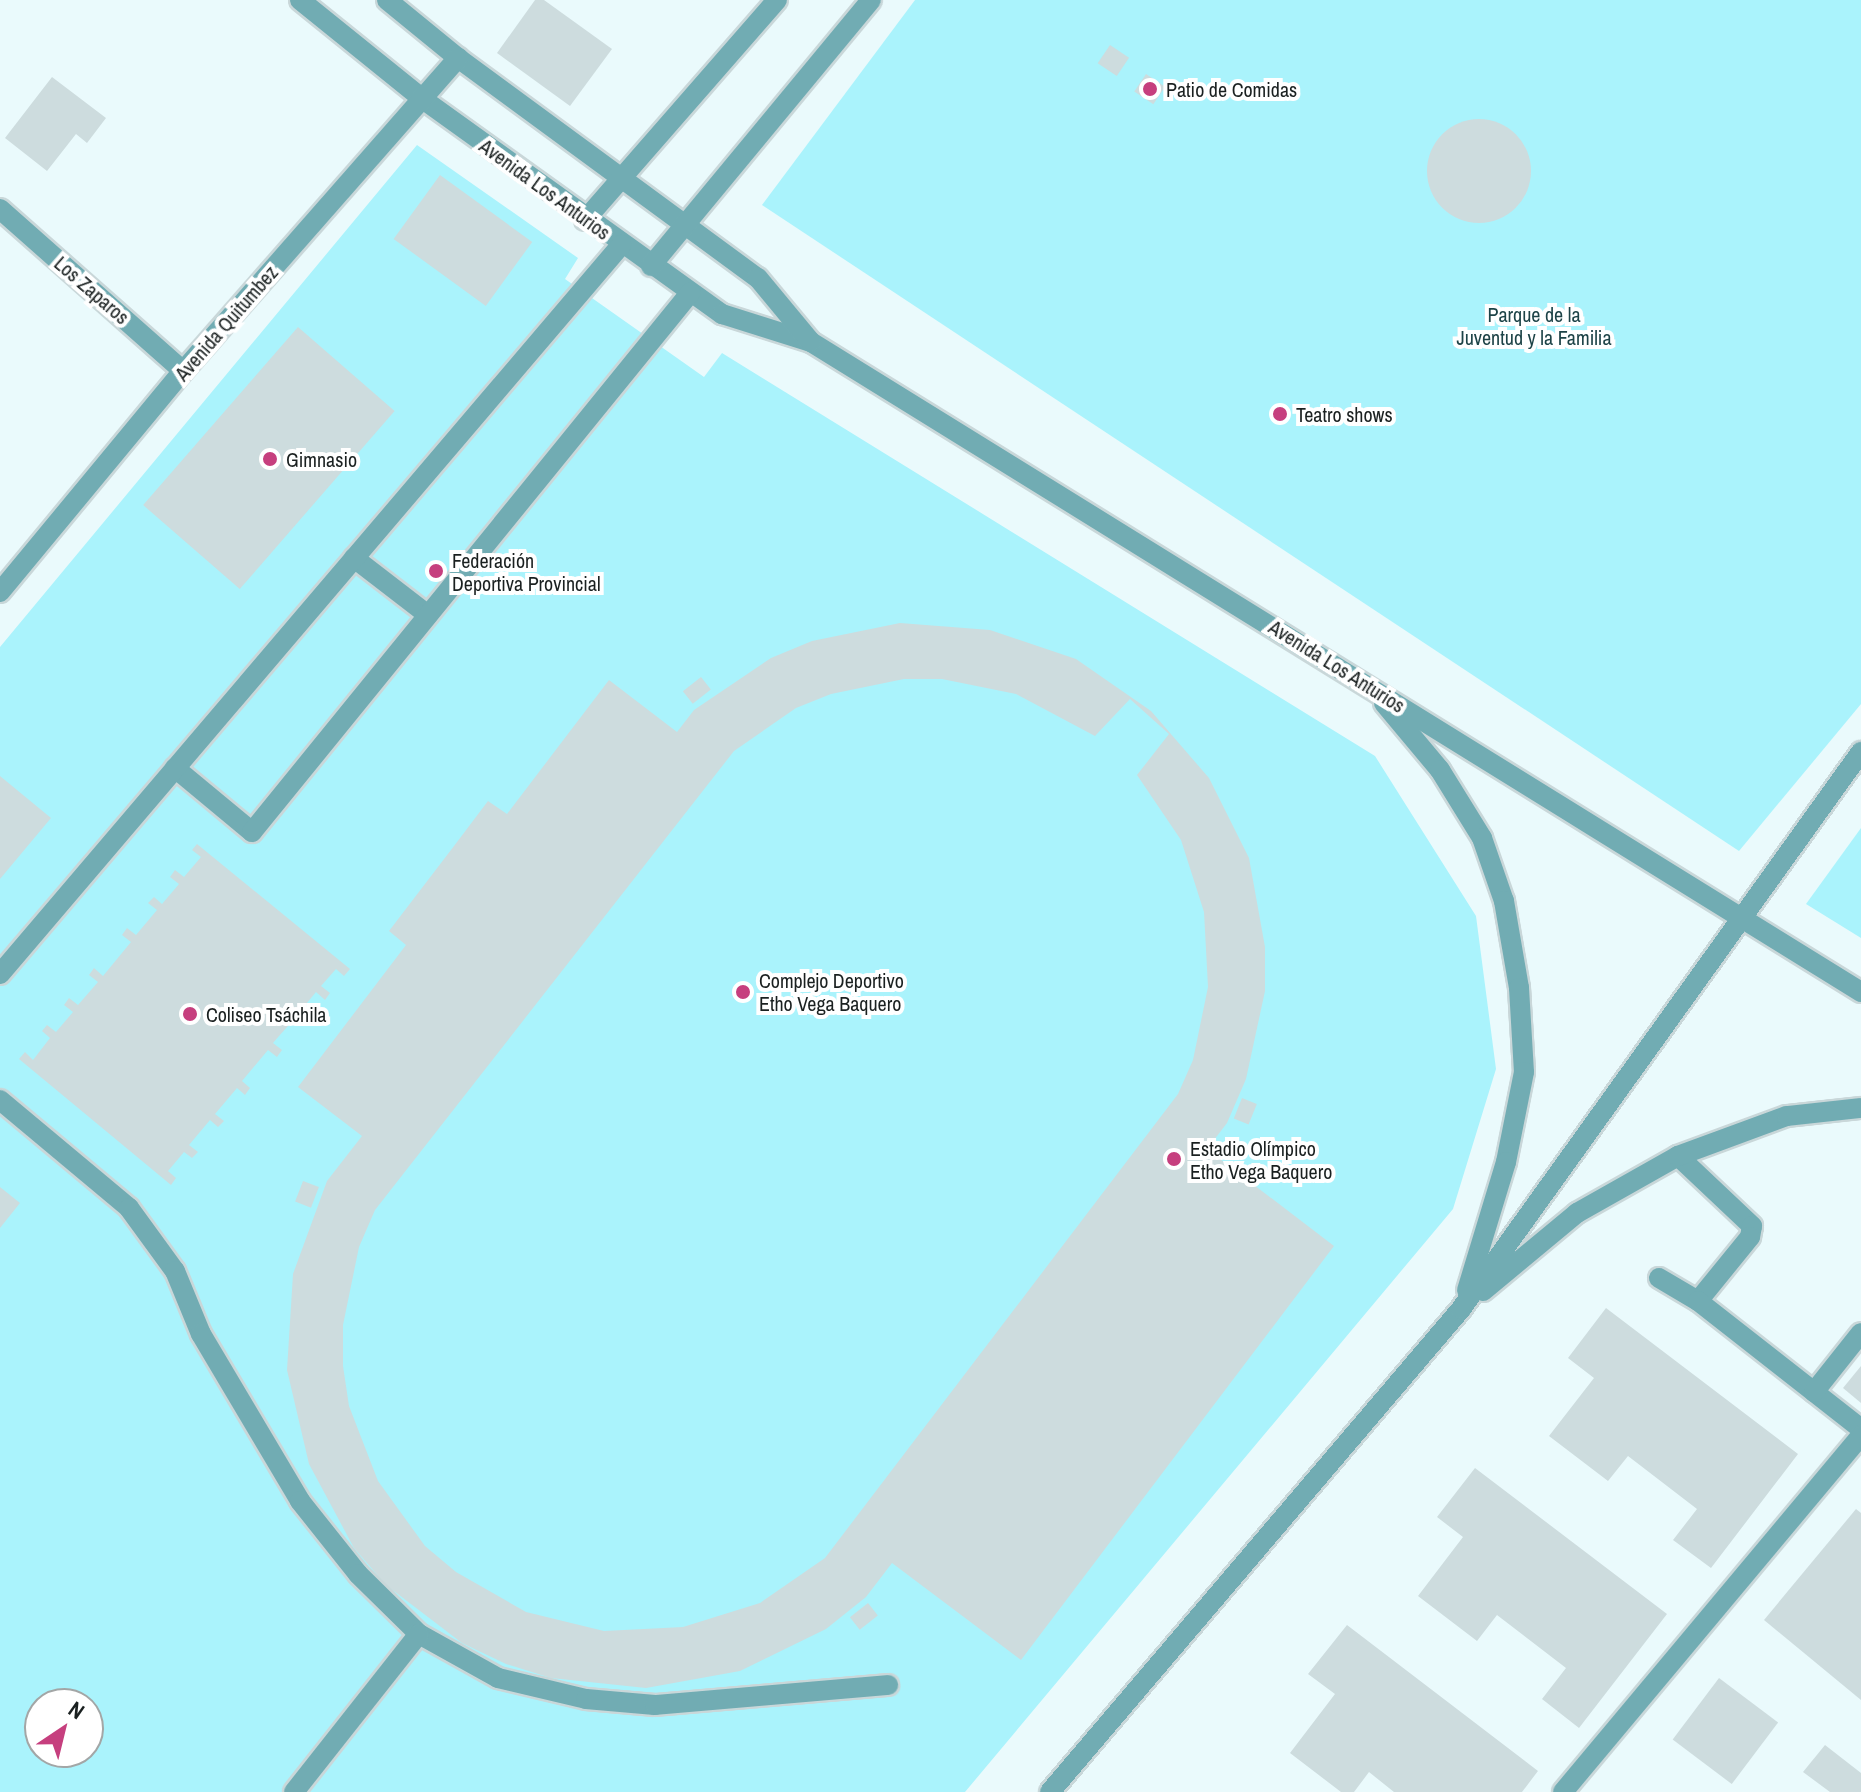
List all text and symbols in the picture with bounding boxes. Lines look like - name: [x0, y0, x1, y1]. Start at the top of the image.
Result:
- place label: Patio de Comidas: [1166, 77, 1297, 101]
- marker: Patio de Comidas: [1141, 80, 1159, 98]
- street label: Avenida Los Anturios: [475, 133, 615, 245]
- street label: Los Zaparos: [50, 251, 134, 329]
- street label: Avenida Quitumbez: [169, 261, 283, 385]
- park label: Parque de la Juventud y la Familia: [1456, 302, 1612, 349]
- place label: Teatro shows: [1296, 402, 1393, 426]
- marker: Teatro shows: [1271, 405, 1289, 423]
- place label: Gimnasio: [286, 447, 357, 471]
- marker: Gimnasio: [261, 450, 279, 468]
- place label: Federación Deportiva Provincial: [452, 548, 601, 595]
- marker: Federación Deportiva Provincial: [427, 562, 445, 580]
- street label: Avenida Los Anturios: [1264, 614, 1410, 718]
- place label: Complejo Deportivo Etho Vega Baquero: [759, 968, 904, 1015]
- marker: Complejo Deportivo Etho Vega Baquero: [734, 983, 752, 1001]
- place label: Coliseo Tsáchila: [206, 1002, 327, 1026]
- marker: Coliseo Tsáchila: [181, 1005, 199, 1023]
- place label: Estadio Olímpico Etho Vega Baquero: [1190, 1136, 1332, 1183]
- marker: Estadio Olímpico Etho Vega Baquero: [1165, 1150, 1183, 1168]
- north arrow: [24, 1688, 104, 1768]
- text: N: [63, 1694, 91, 1726]

